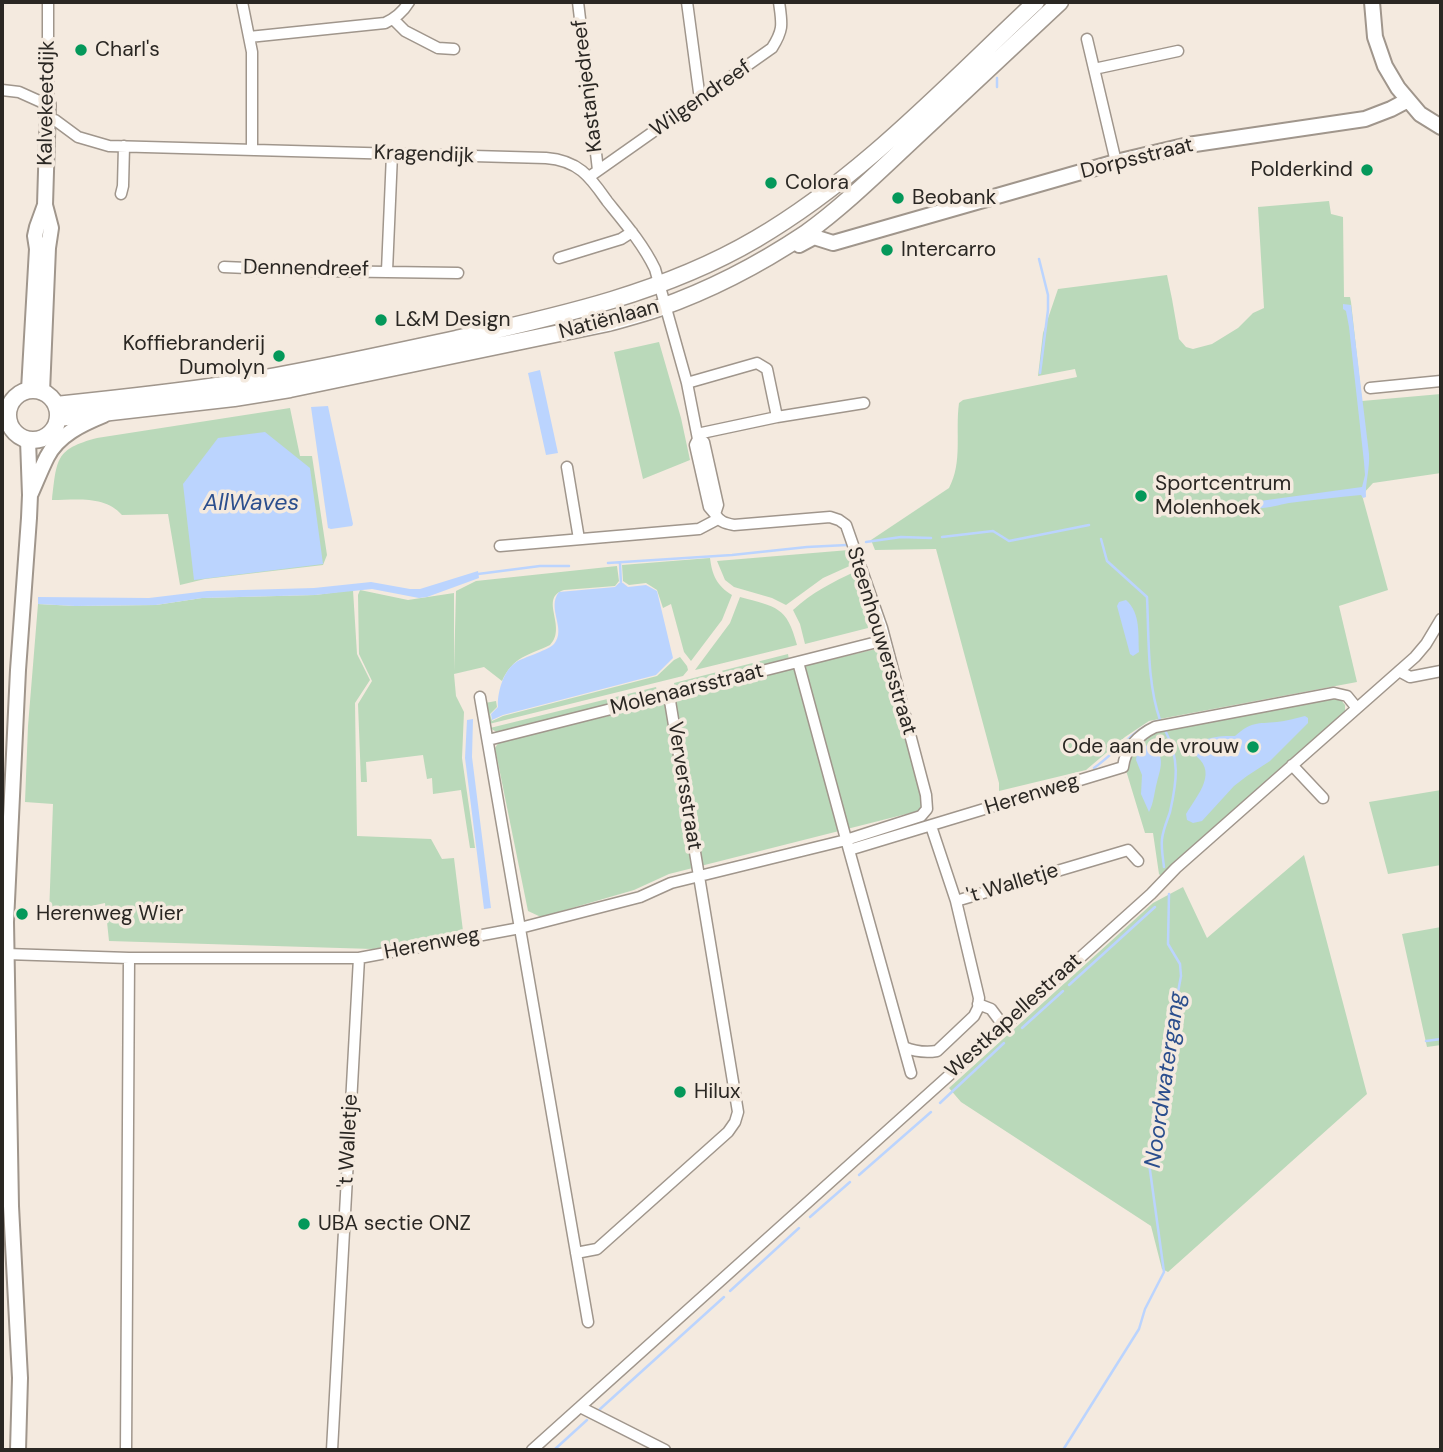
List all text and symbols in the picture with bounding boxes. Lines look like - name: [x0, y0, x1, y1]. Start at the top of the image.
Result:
- street label: Kastanjedreef: [567, 18, 609, 154]
- place label: Charl's: [95, 37, 160, 63]
- street label: Kalvekeetdijk: [33, 40, 61, 166]
- marker: Charl's: [73, 42, 89, 58]
- street label: Wilgendreef: [646, 55, 756, 143]
- street label: Dorpsstraat: [1078, 133, 1196, 185]
- street label: Kragendijk: [373, 141, 475, 169]
- place label: Polderkind: [1251, 157, 1353, 183]
- marker: Polderkind: [1359, 162, 1375, 178]
- place label: Colora: [785, 170, 849, 196]
- marker: Colora: [763, 175, 779, 191]
- place label: Beobank: [912, 185, 996, 211]
- marker: Beobank: [890, 190, 906, 206]
- place label: Intercarro: [901, 237, 996, 263]
- marker: Intercarro: [879, 242, 895, 258]
- street label: Dennendreef: [243, 255, 369, 283]
- street label: Natiënlaan: [556, 295, 662, 345]
- place label: L&M Design: [395, 307, 510, 333]
- marker: L&M Design: [373, 312, 389, 328]
- place label: Koffiebranderij Dumolyn: [123, 331, 265, 381]
- marker: Koffiebranderij Dumolyn: [271, 348, 287, 364]
- place label: Sportcentrum Molenhoek: [1155, 471, 1291, 521]
- marker: Sportcentrum Molenhoek: [1133, 488, 1149, 504]
- water label: AllWaves: [203, 490, 299, 518]
- street label: Steenhouwersstraat: [840, 544, 922, 738]
- street label: Molenaarsstraat: [608, 659, 766, 721]
- street label: Verversstraat: [661, 720, 707, 852]
- place label: Ode aan de vrouw: [1062, 734, 1239, 760]
- marker: Ode aan de vrouw: [1245, 739, 1261, 755]
- street label: Herenweg: [982, 769, 1082, 821]
- street label: 't Walletje: [964, 858, 1062, 910]
- place label: Herenweg Wier: [36, 901, 183, 927]
- marker: Herenweg Wier: [14, 906, 30, 922]
- street label: Herenweg: [382, 922, 482, 966]
- street label: Westkapellestraat: [941, 948, 1087, 1084]
- water label: Noordwatergang: [1140, 990, 1192, 1170]
- place label: Hilux: [694, 1079, 740, 1105]
- marker: Hilux: [672, 1084, 688, 1100]
- street label: 't Walletje: [334, 1093, 364, 1189]
- place label: UBA sectie ONZ: [318, 1211, 471, 1237]
- marker: UBA sectie ONZ: [296, 1216, 312, 1232]

